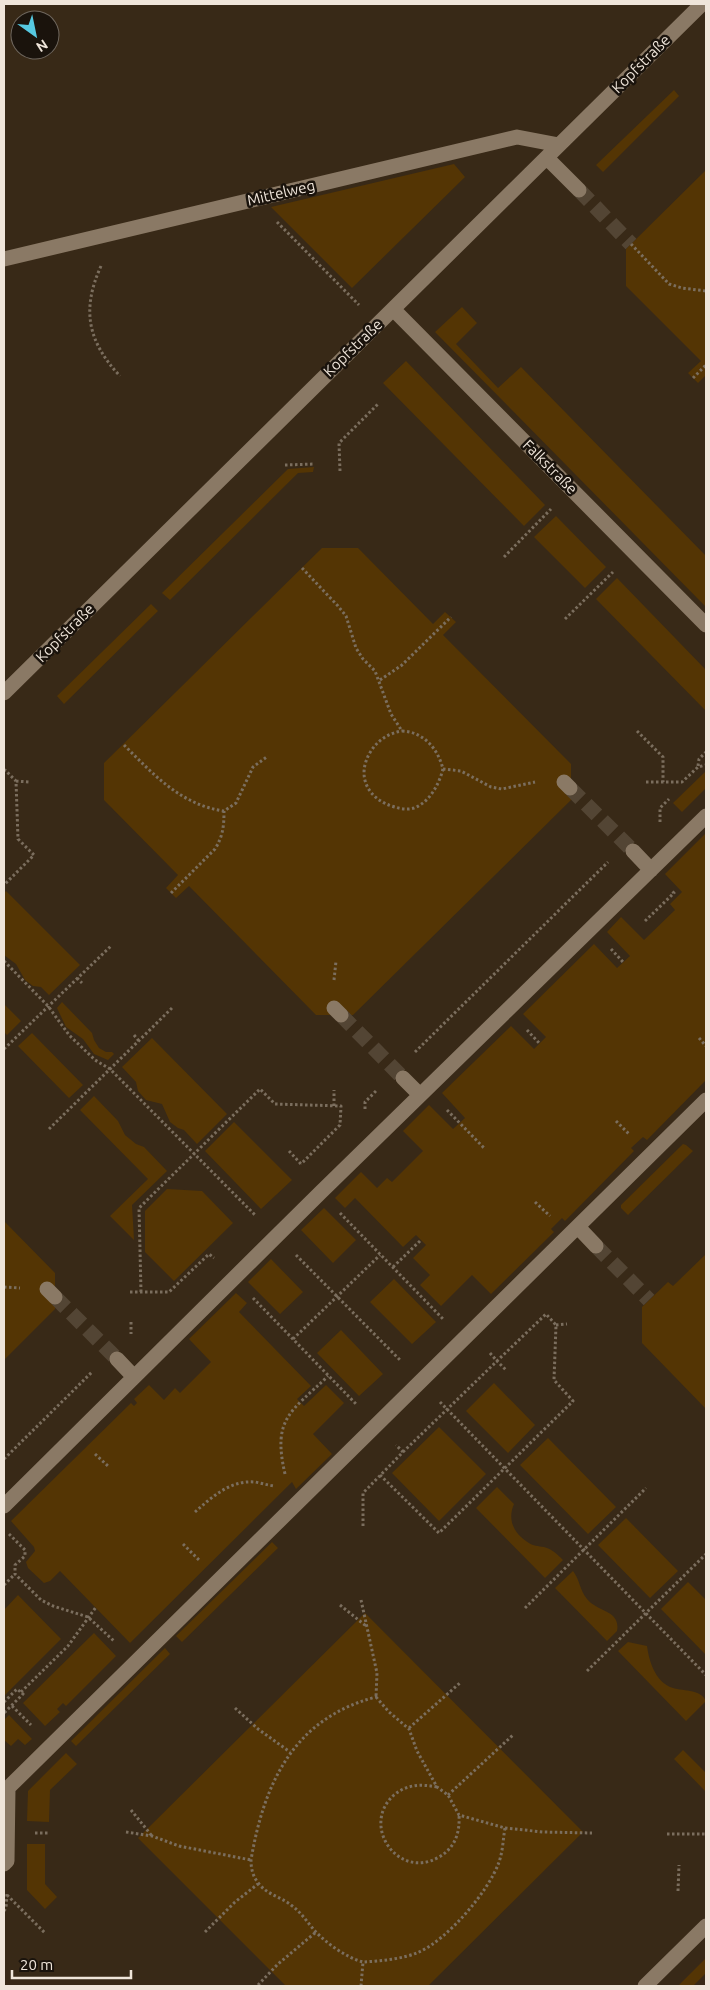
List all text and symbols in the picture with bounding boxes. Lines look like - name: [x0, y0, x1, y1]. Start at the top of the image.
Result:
- north arrow: [10, 10, 60, 60]
- street label: Kopfstraße: [608, 31, 673, 96]
- text: N: [33, 36, 51, 55]
- street label: Mittelweg: [245, 176, 316, 209]
- street label: Kopfstraße: [320, 315, 386, 380]
- street label: Falkstraße: [520, 436, 581, 497]
- street label: Kopfstraße: [32, 600, 97, 665]
- scale bar: [12, 1948, 131, 1980]
- text: 20 m: [20, 1956, 53, 1973]

